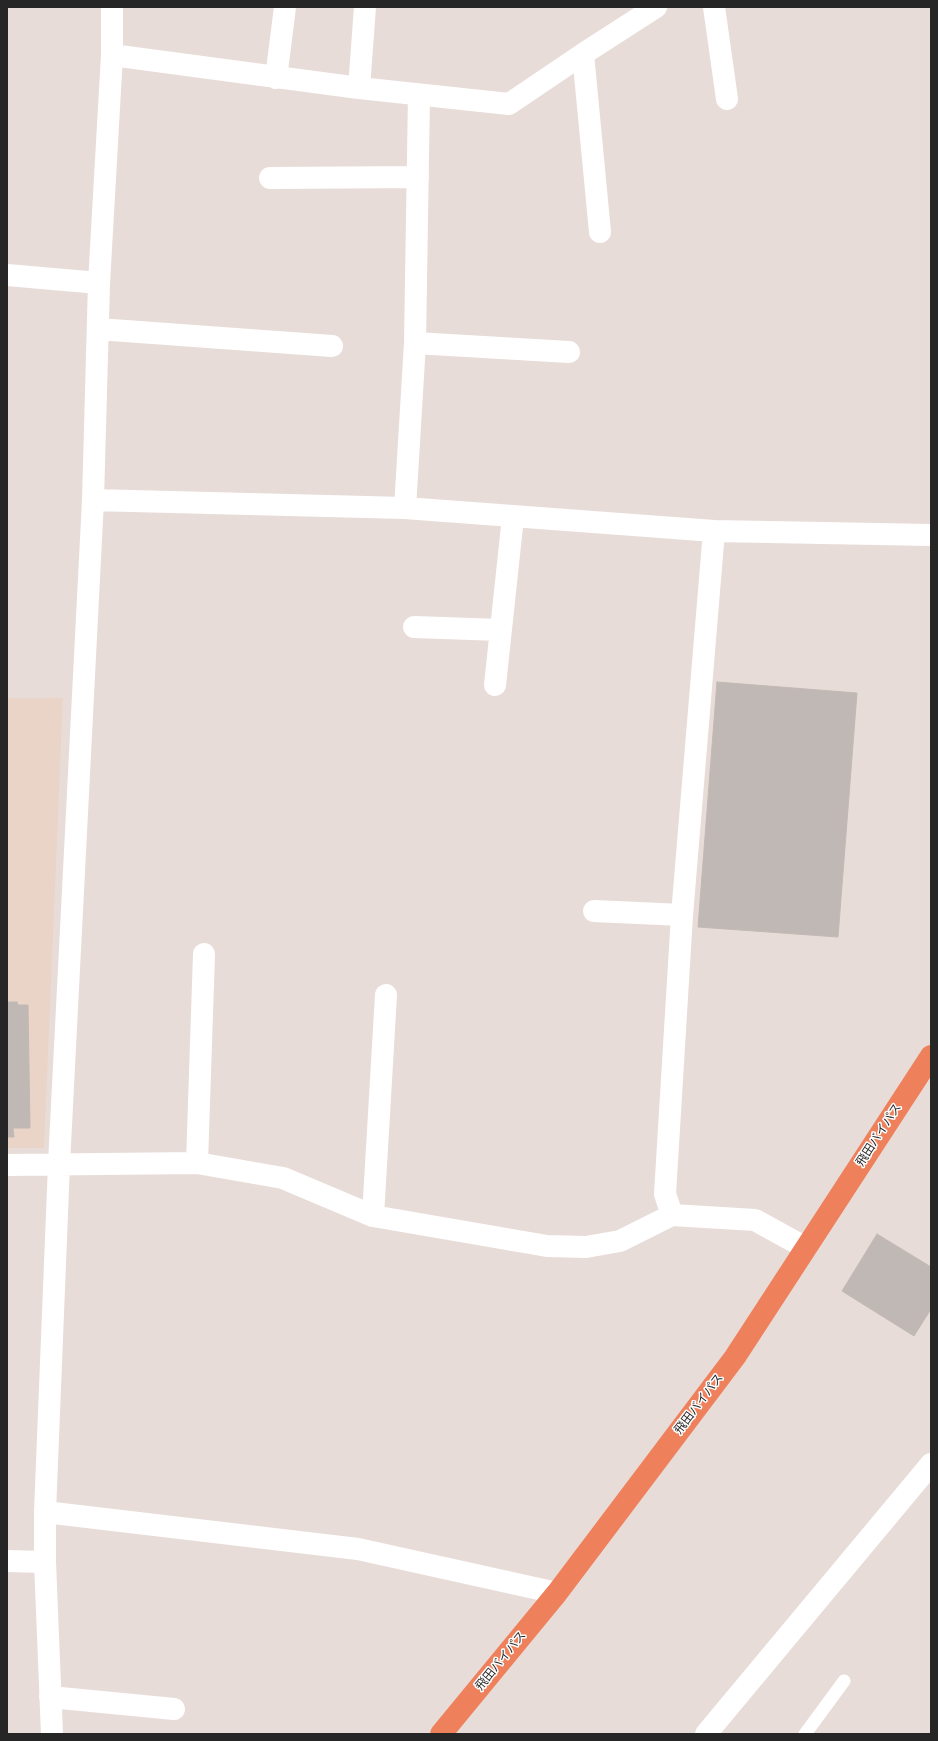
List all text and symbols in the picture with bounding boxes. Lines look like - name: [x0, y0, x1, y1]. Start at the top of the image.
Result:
- street label: 飛田バイパス: [853, 1101, 905, 1169]
- street label: 飛田バイパス: [672, 1371, 726, 1437]
- street label: 飛田バイパス: [473, 1628, 529, 1694]

